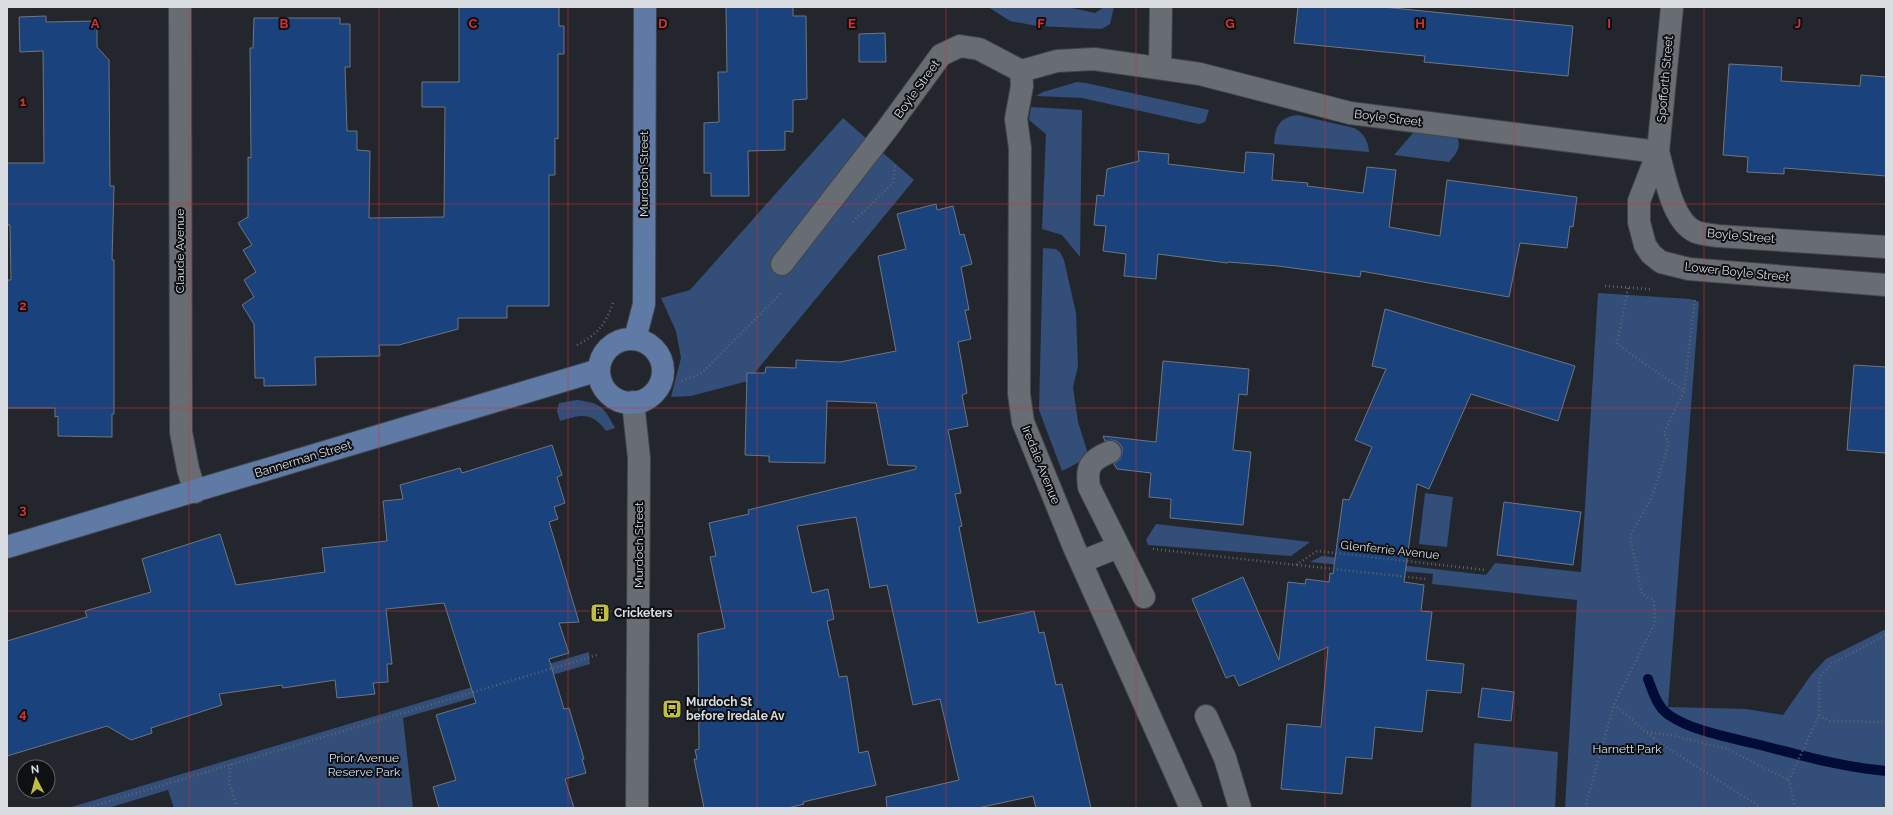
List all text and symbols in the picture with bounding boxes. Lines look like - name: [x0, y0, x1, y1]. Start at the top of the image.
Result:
- text: A: [91, 16, 100, 31]
- text: B: [280, 16, 289, 31]
- text: C: [469, 16, 478, 31]
- text: D: [658, 16, 668, 31]
- text: E: [848, 16, 856, 31]
- text: F: [1037, 16, 1045, 31]
- text: G: [1225, 16, 1235, 31]
- text: H: [1415, 16, 1425, 31]
- text: I: [1607, 16, 1611, 31]
- text: J: [1795, 16, 1801, 31]
- street label: Spofforth Street: [1654, 35, 1676, 123]
- street label: Boyle Street: [891, 57, 943, 121]
- text: 1: [20, 94, 27, 109]
- street label: Boyle Street: [1353, 107, 1423, 129]
- street label: Murdoch Street: [637, 131, 651, 217]
- street label: Claude Avenue: [173, 209, 187, 293]
- street label: Boyle Street: [1706, 226, 1776, 246]
- street label: Lower Boyle Street: [1684, 260, 1790, 284]
- text: 2: [19, 298, 27, 313]
- street label: Iredale Avenue: [1019, 424, 1063, 506]
- street label: Bannerman Street: [253, 438, 353, 480]
- text: 3: [19, 502, 27, 517]
- street label: Murdoch Street: [632, 502, 646, 588]
- street label: Glenferrie Avenue: [1340, 538, 1440, 562]
- building icon: Cricketers: [589, 602, 611, 624]
- place label: Cricketers: [614, 606, 673, 620]
- place label: Murdoch St before Iredale Av: [686, 695, 785, 723]
- bus stop icon: Murdoch St before Iredale Av: [661, 698, 683, 720]
- text: 4: [19, 706, 27, 721]
- park label: Harnett Park: [1592, 742, 1662, 756]
- park label: Prior Avenue Reserve Park: [328, 751, 401, 779]
- north arrow: [16, 759, 56, 799]
- text: N: [30, 763, 40, 776]

